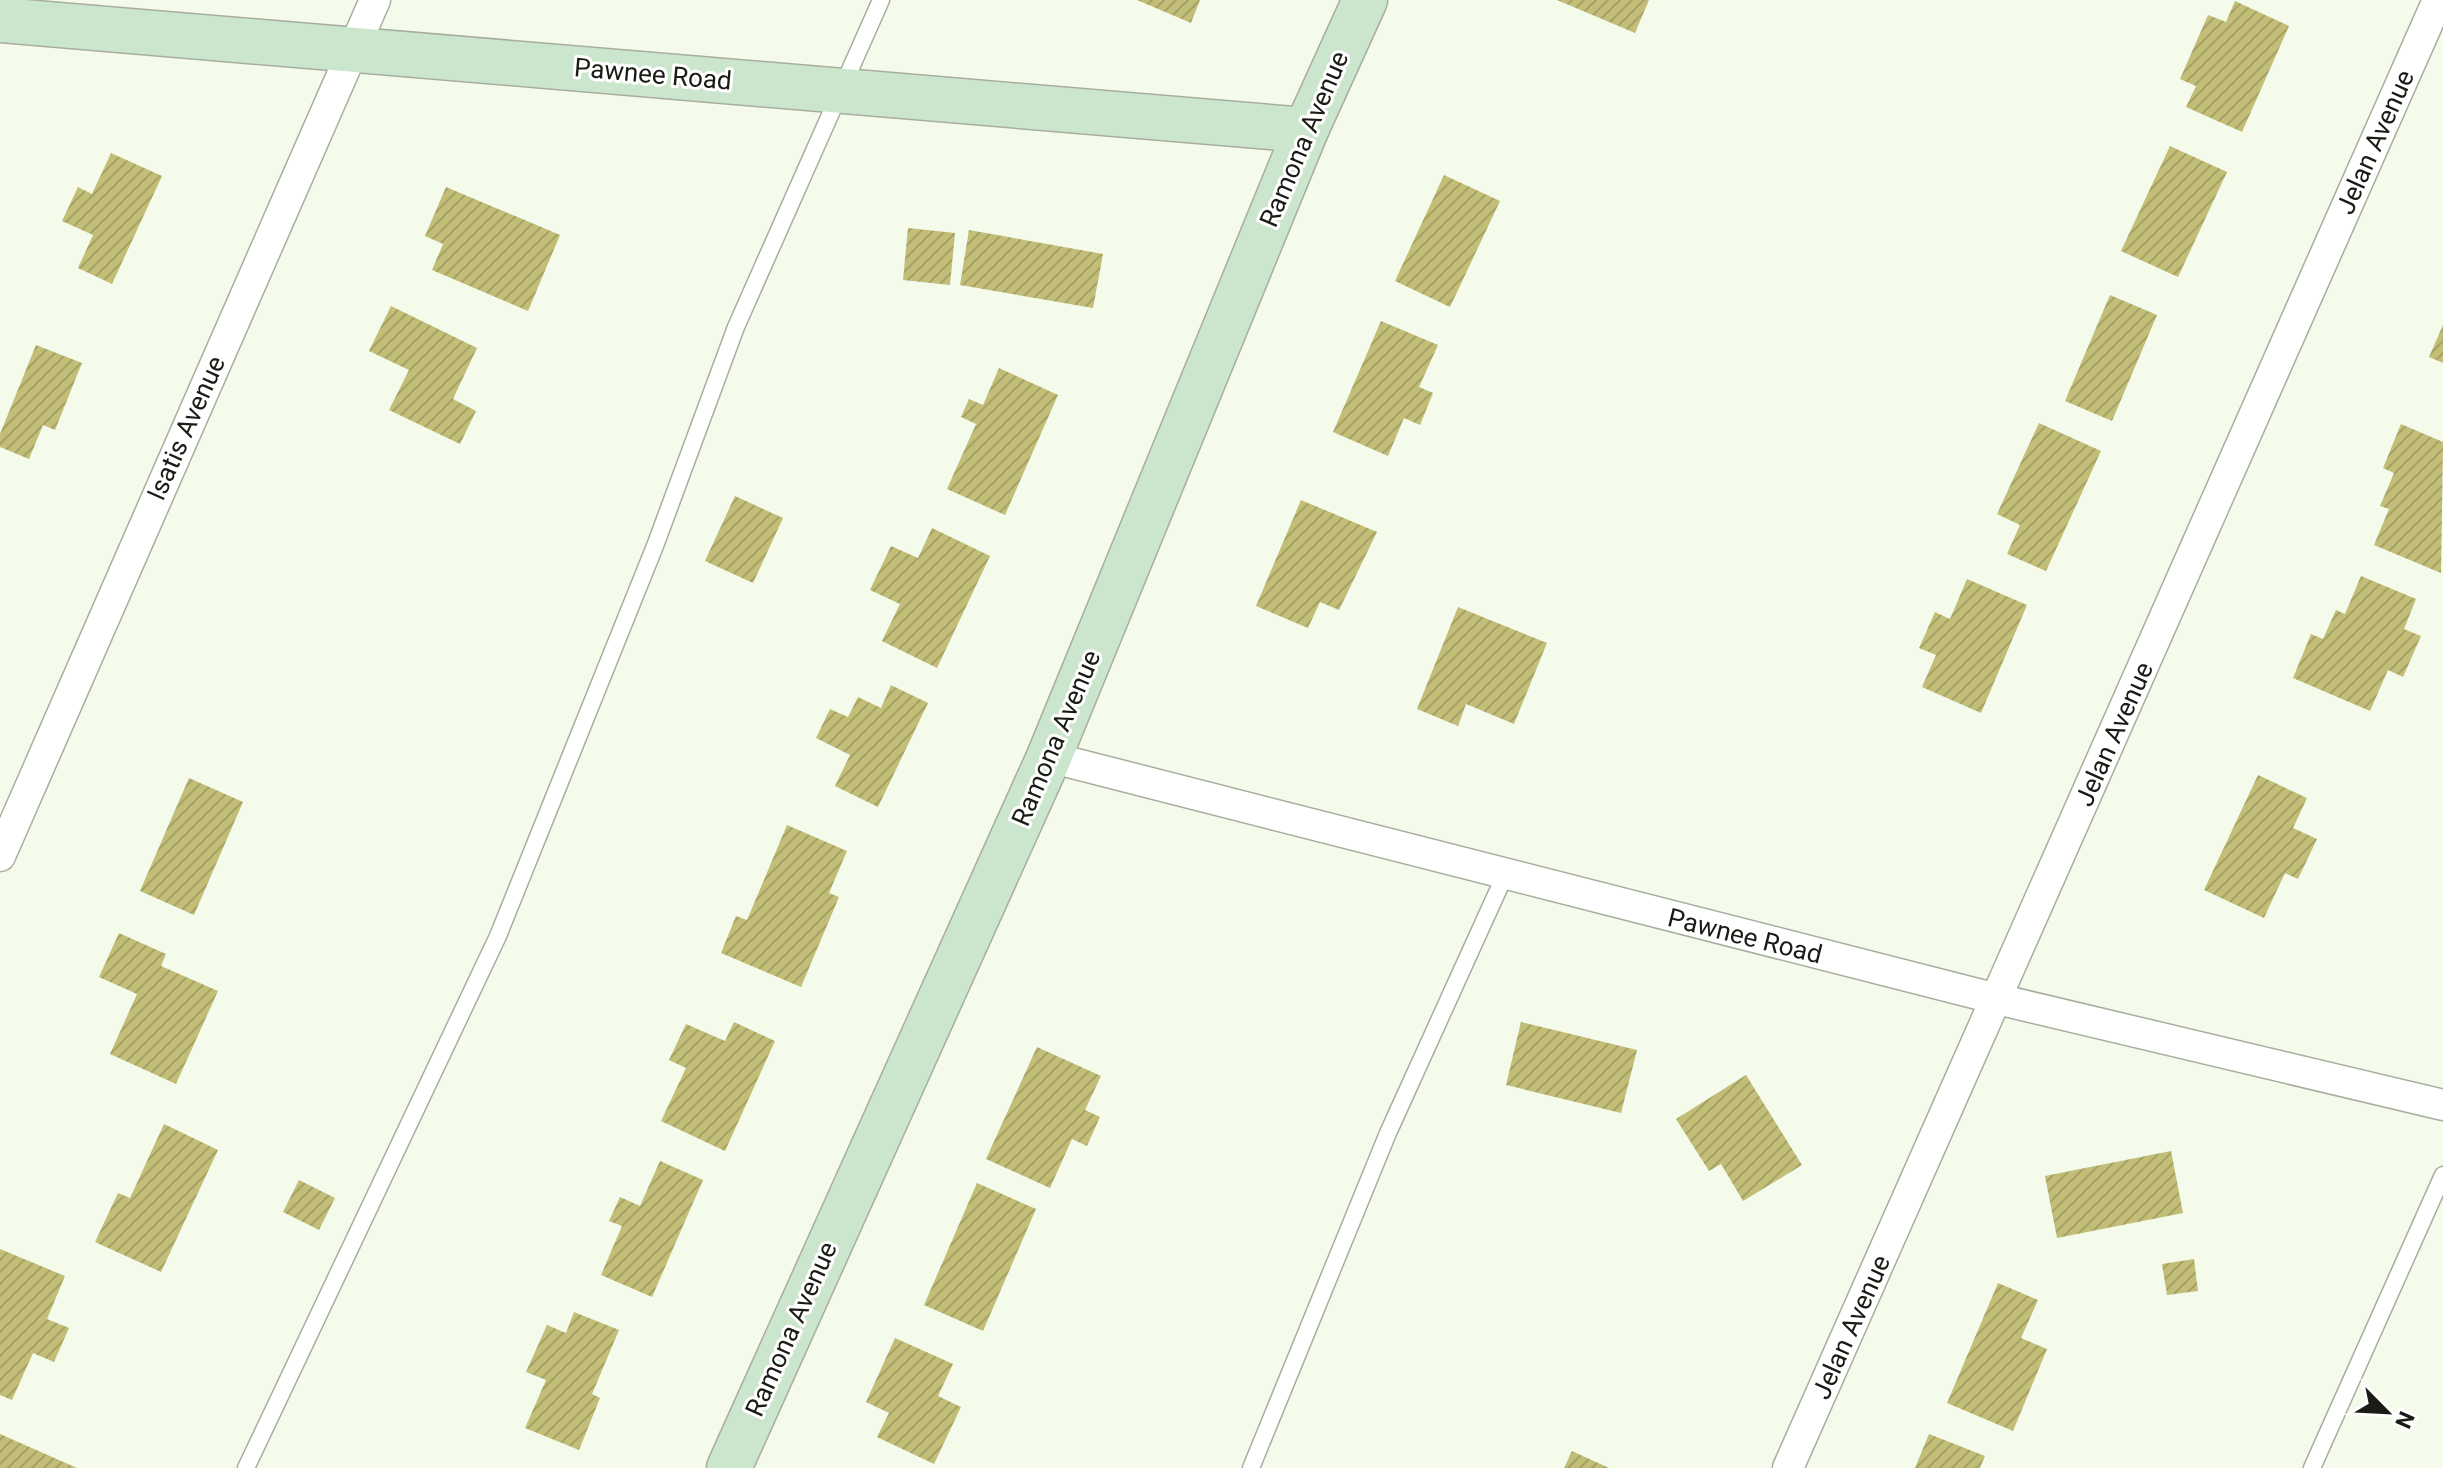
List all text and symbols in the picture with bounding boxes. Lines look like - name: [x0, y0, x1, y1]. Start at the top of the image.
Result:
- street label: Ramona Avenue: [1254, 47, 1354, 231]
- street label: Pawnee Road: [573, 52, 733, 96]
- street label: Jelan Avenue: [2330, 65, 2420, 219]
- street label: Isatis Avenue: [141, 351, 231, 505]
- street label: Ramona Avenue: [1006, 646, 1106, 830]
- street label: Jelan Avenue: [2069, 657, 2159, 811]
- street label: Pawnee Road: [1665, 902, 1825, 970]
- street label: Ramona Avenue: [739, 1237, 843, 1421]
- street label: Jelan Avenue: [1806, 1250, 1896, 1404]
- north arrow: [2347, 1372, 2427, 1452]
- text: N: [2390, 1408, 2419, 1432]

